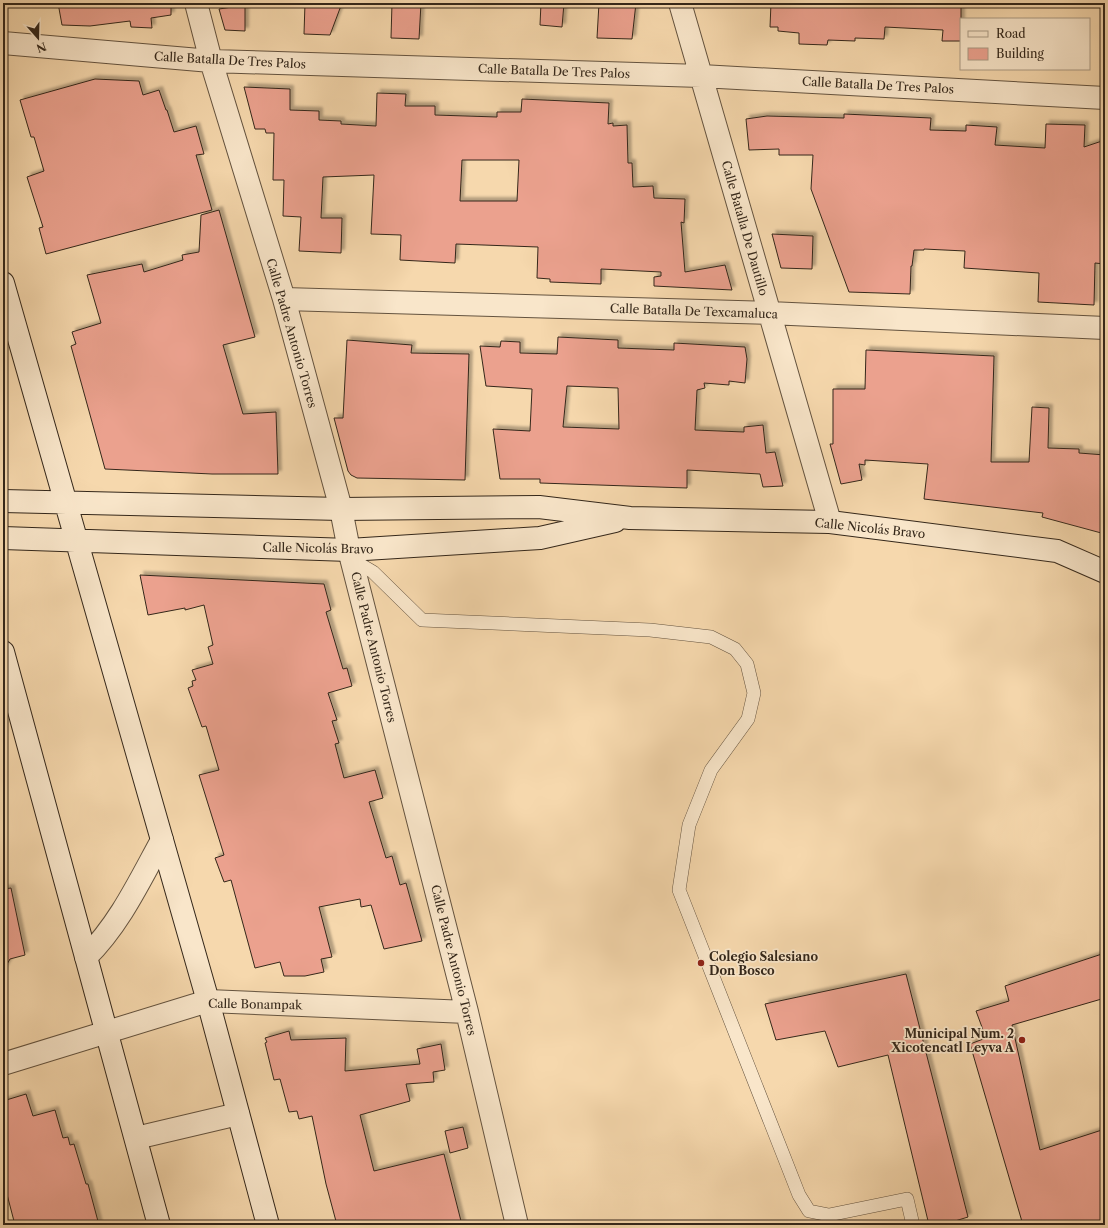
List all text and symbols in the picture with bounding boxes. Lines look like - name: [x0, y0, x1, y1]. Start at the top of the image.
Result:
- north arrow: [18, 18, 58, 58]
- legend: [960, 18, 1090, 70]
- text: Road: [996, 26, 1026, 41]
- text: N: [34, 39, 48, 56]
- text: Building: [996, 46, 1044, 61]
- street label: Calle Batalla De Tres Palos: [154, 49, 306, 71]
- street label: Calle Batalla De Tres Palos: [478, 61, 630, 81]
- street label: Calle Batalla De Tres Palos: [802, 74, 954, 96]
- street label: Calle Batalla De Dautillo: [719, 159, 771, 297]
- street label: Calle Padre Antonio Torres: [263, 257, 321, 409]
- street label: Calle Batalla De Texcamaluca: [610, 301, 779, 321]
- street label: Calle Nicolás Bravo: [814, 515, 926, 541]
- street label: Calle Nicolás Bravo: [262, 540, 374, 556]
- street label: Calle Padre Antonio Torres: [348, 570, 400, 724]
- street label: Calle Padre Antonio Torres: [428, 883, 480, 1037]
- place label: Colegio Salesiano Don Bosco: [709, 949, 819, 978]
- marker: Colegio Salesiano Don Bosco: [696, 958, 706, 968]
- street label: Calle Bonampak: [208, 996, 303, 1012]
- place label: Municipal Num. 2 Xicotencatl Leyva A: [890, 1026, 1015, 1055]
- marker: Municipal Num. 2 Xicotencatl Leyva A: [1017, 1035, 1027, 1045]

